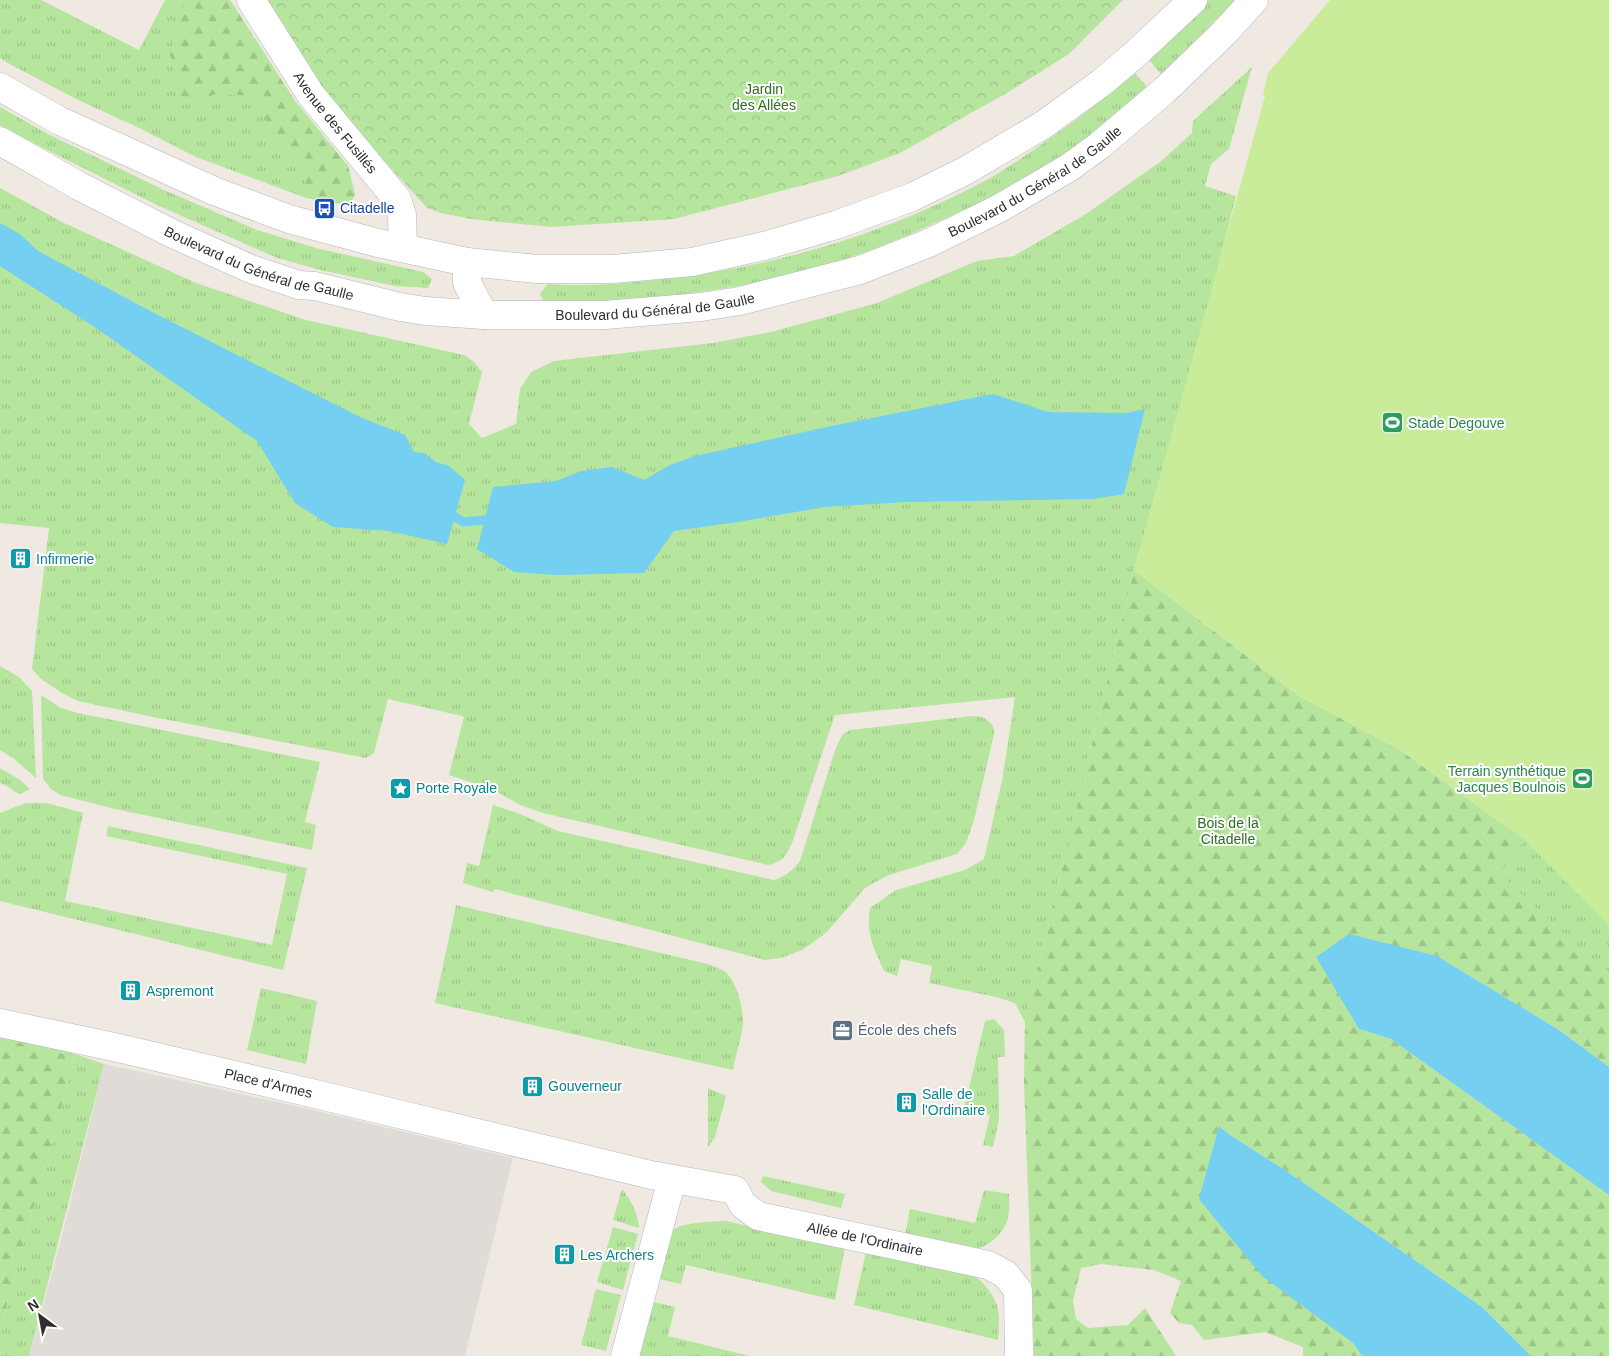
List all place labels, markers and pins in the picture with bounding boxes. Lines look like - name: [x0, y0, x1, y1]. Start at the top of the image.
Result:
- bus stop icon: Citadelle: [312, 196, 336, 220]
- place label: Citadelle: [340, 200, 395, 216]
- sports icon: Stade Degouve: [1380, 411, 1404, 435]
- place label: Stade Degouve: [1408, 415, 1505, 431]
- building icon: Infirmerie: [8, 547, 32, 571]
- place label: Infirmerie: [36, 551, 95, 567]
- place label: Terrain synthétique Jacques Boulnois: [1448, 763, 1566, 795]
- sports icon: Terrain synthétique Jacques Boulnois: [1570, 767, 1594, 791]
- place icon: Porte Royale: [388, 776, 412, 800]
- place label: Porte Royale: [416, 780, 497, 796]
- building icon: Aspremont: [118, 979, 142, 1003]
- place label: Aspremont: [146, 983, 214, 999]
- office icon: École des chefs: [830, 1018, 854, 1042]
- place label: École des chefs: [858, 1022, 957, 1038]
- building icon: Gouverneur: [520, 1074, 544, 1098]
- place label: Gouverneur: [548, 1078, 622, 1094]
- place label: Salle de l'Ordinaire: [922, 1086, 986, 1118]
- building icon: Salle de l'Ordinaire: [894, 1090, 918, 1114]
- building icon: Les Archers: [552, 1243, 576, 1267]
- place label: Les Archers: [580, 1247, 654, 1263]

